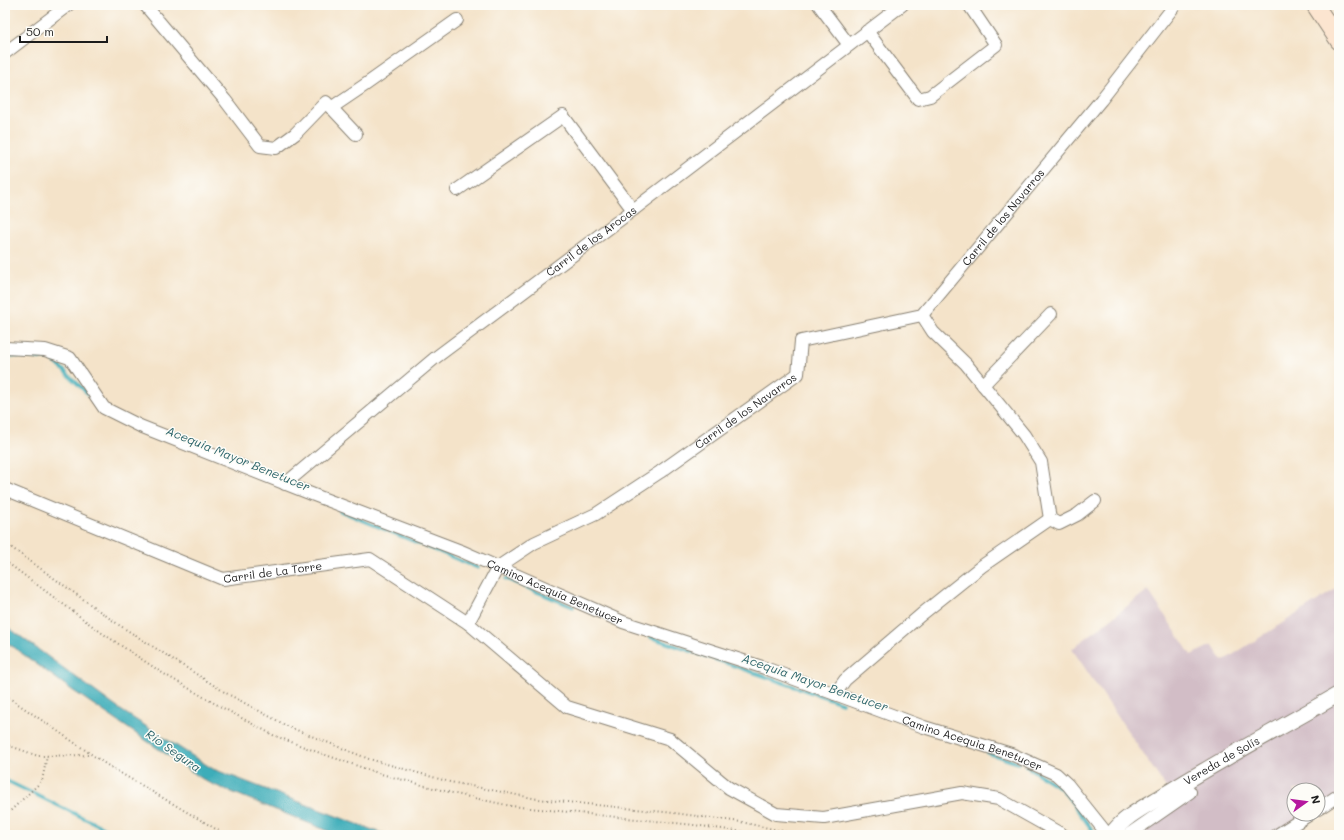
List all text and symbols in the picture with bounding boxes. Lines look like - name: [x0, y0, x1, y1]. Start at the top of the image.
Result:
- scale bar: [20, 18, 107, 44]
- text: 50 m: [26, 23, 54, 39]
- street label: Carril de los Navarros: [958, 166, 1048, 269]
- street label: Carril de los Arocas: [543, 202, 639, 280]
- street label: Carril de los Navarros: [692, 369, 799, 452]
- water label: Acequia Mayor Benetucer: [164, 422, 313, 494]
- street label: Camino Acequia Benetucer: [485, 555, 625, 628]
- street label: Carril de La Torre: [222, 558, 323, 586]
- water label: Acequia Mayor Benetucer: [740, 649, 891, 715]
- street label: Camino Acequia Benetucer: [900, 712, 1045, 774]
- water label: Río Segura: [143, 725, 204, 775]
- street label: Vereda de Solís: [1181, 733, 1262, 788]
- north arrow: [1286, 782, 1326, 822]
- text: N: [1308, 794, 1324, 805]

